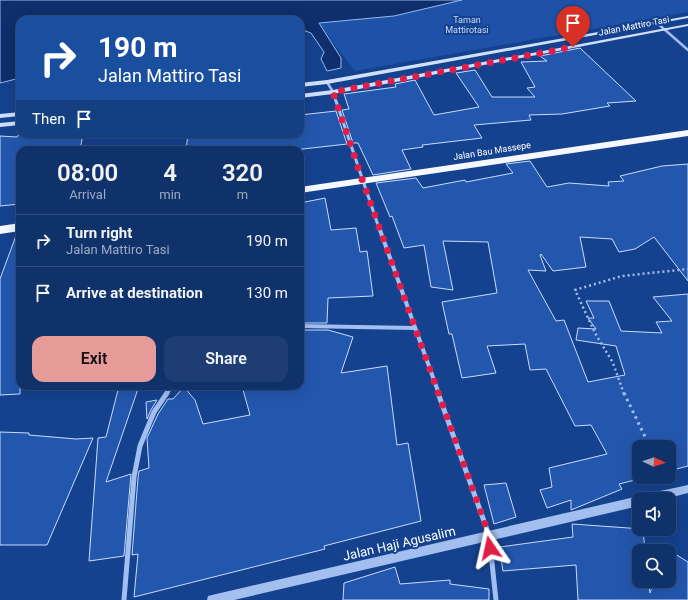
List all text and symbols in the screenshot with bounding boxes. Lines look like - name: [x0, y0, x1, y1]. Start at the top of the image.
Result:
- pin: [556, 6, 590, 47]
- icon: arrive: [562, 12, 584, 34]
- street label: Jalan Mattiro Tasi: [598, 14, 670, 38]
- park label: Taman Mattirotasi: [445, 15, 489, 35]
- text: 190 m: [98, 31, 177, 64]
- icon: right: [32, 32, 84, 84]
- text: Jalan Mattiro Tasi: [98, 65, 241, 86]
- icon: arrive: [73, 108, 95, 130]
- text: Then: [32, 110, 65, 128]
- street label: Jalan Bau Massepe: [452, 140, 532, 162]
- text: 08:00: [57, 159, 118, 187]
- text: 4: [163, 159, 177, 187]
- text: 320: [222, 159, 263, 187]
- text: Arrival: [69, 187, 106, 202]
- text: min: [159, 187, 181, 202]
- text: m: [237, 187, 248, 202]
- text: Turn right: [66, 224, 132, 242]
- icon: right: [32, 230, 54, 252]
- text: 190 m: [246, 232, 288, 250]
- text: Jalan Mattiro Tasi: [66, 242, 170, 257]
- icon: arrive: [32, 282, 54, 304]
- text: Arrive at destination: [66, 284, 203, 302]
- text: 130 m: [246, 284, 288, 302]
- button: Exit: [32, 336, 156, 382]
- button: Share: [164, 336, 288, 382]
- north arrow: [632, 440, 676, 484]
- map controls: [632, 440, 676, 588]
- button: sound: [632, 492, 676, 536]
- street label: Jalan Haji Agusalim: [341, 523, 457, 564]
- position arrow: [469, 527, 511, 569]
- button: search: [632, 544, 676, 588]

